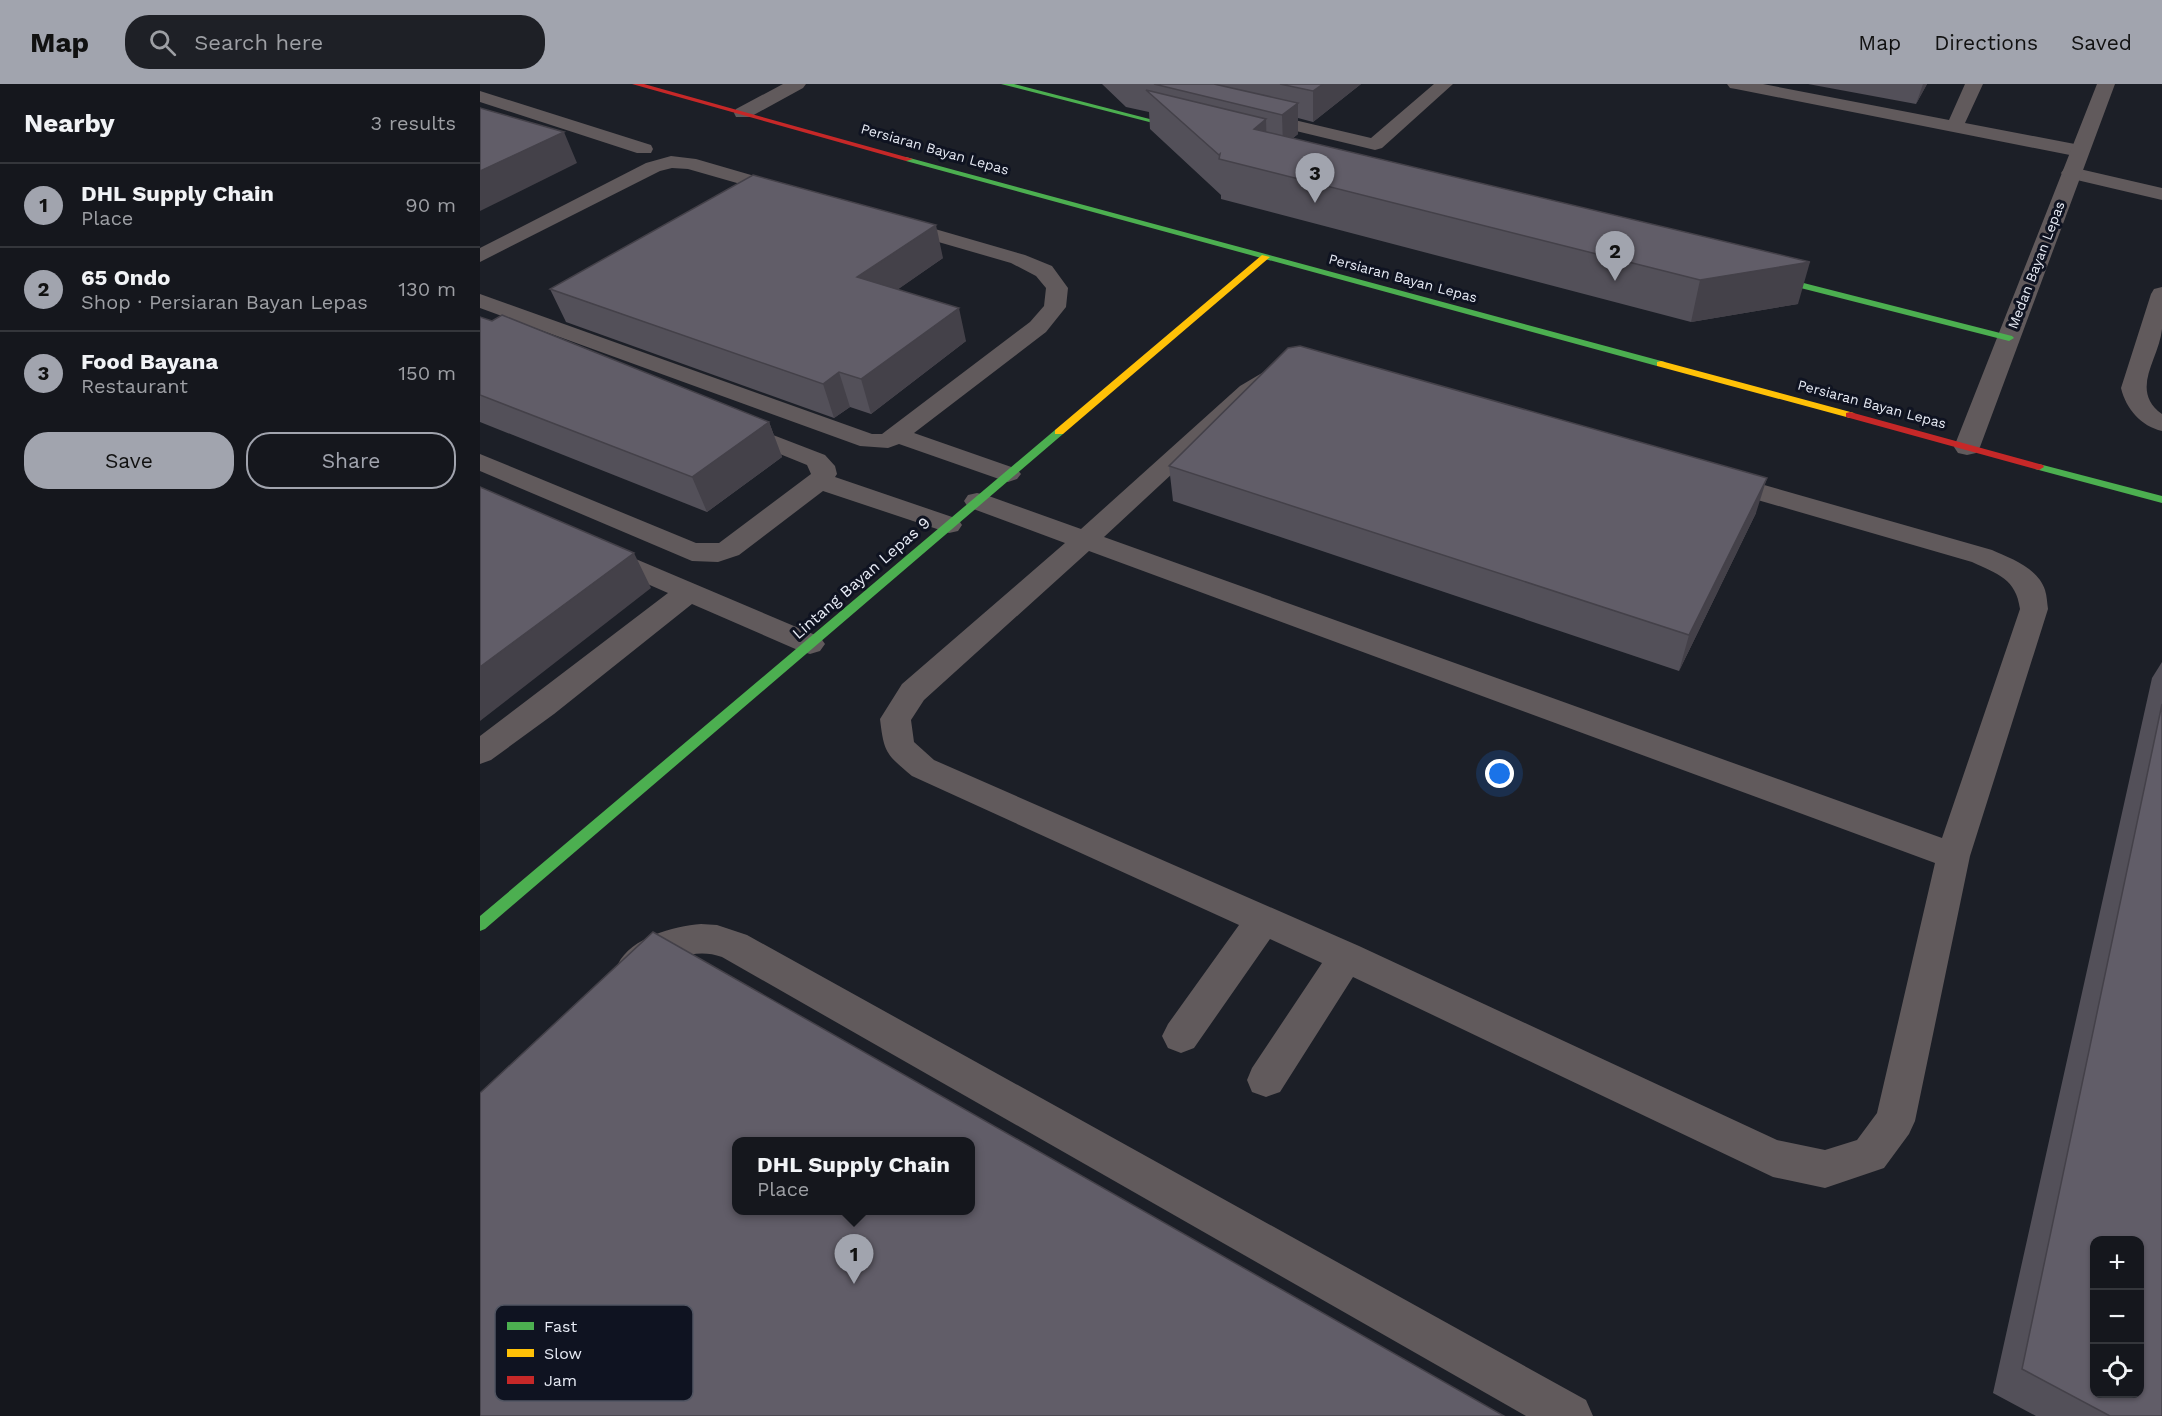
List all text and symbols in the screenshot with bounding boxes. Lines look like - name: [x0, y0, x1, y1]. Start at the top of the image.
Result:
- search box: [125, 15, 545, 69]
- text: Map: [30, 26, 89, 59]
- icon: search: [146, 26, 179, 59]
- text: Search here: [194, 30, 323, 55]
- text: Map: [1858, 30, 1901, 55]
- text: Directions: [1934, 30, 2038, 55]
- text: Saved: [2071, 30, 2132, 55]
- text: Nearby: [24, 108, 115, 138]
- text: 3 results: [371, 111, 456, 135]
- street label: Persiaran Bayan Lepas: [859, 120, 1011, 178]
- pin: 3: [1296, 154, 1334, 203]
- text: DHL Supply Chain: [81, 181, 274, 206]
- text: 1: [39, 193, 48, 217]
- text: 90 m: [405, 193, 456, 217]
- street label: Medan Bayan Lepas: [2004, 199, 2068, 331]
- text: Place: [81, 206, 133, 230]
- pin: 2: [1596, 232, 1634, 281]
- street label: Persiaran Bayan Lepas: [1327, 250, 1479, 306]
- text: 65 Ondo: [81, 265, 170, 290]
- text: 2: [38, 277, 49, 301]
- text: 130 m: [398, 277, 456, 301]
- text: Shop · Persiaran Bayan Lepas: [81, 290, 368, 314]
- text: Food Bayana: [81, 349, 218, 374]
- text: 3: [38, 361, 49, 385]
- text: 150 m: [398, 361, 456, 385]
- text: Restaurant: [81, 374, 188, 398]
- street label: Persiaran Bayan Lepas: [1796, 376, 1948, 432]
- button: Save: [24, 432, 234, 489]
- button: Share: [246, 432, 456, 489]
- street label: Lintang Bayan Lepas 9: [788, 513, 934, 643]
- your location: [1485, 759, 1514, 788]
- popup: [732, 1137, 975, 1215]
- text: DHL Supply Chain: [757, 1152, 950, 1177]
- text: Place: [757, 1177, 809, 1201]
- pin: 1: [834, 1234, 874, 1284]
- map controls: [2090, 1236, 2144, 1398]
- button: +: [2090, 1236, 2144, 1290]
- button: −: [2090, 1290, 2144, 1344]
- legend: [495, 1305, 693, 1401]
- text: Fast: [544, 1317, 577, 1336]
- text: Slow: [544, 1344, 582, 1363]
- button: locate: [2090, 1344, 2144, 1398]
- text: Jam: [544, 1371, 577, 1390]

